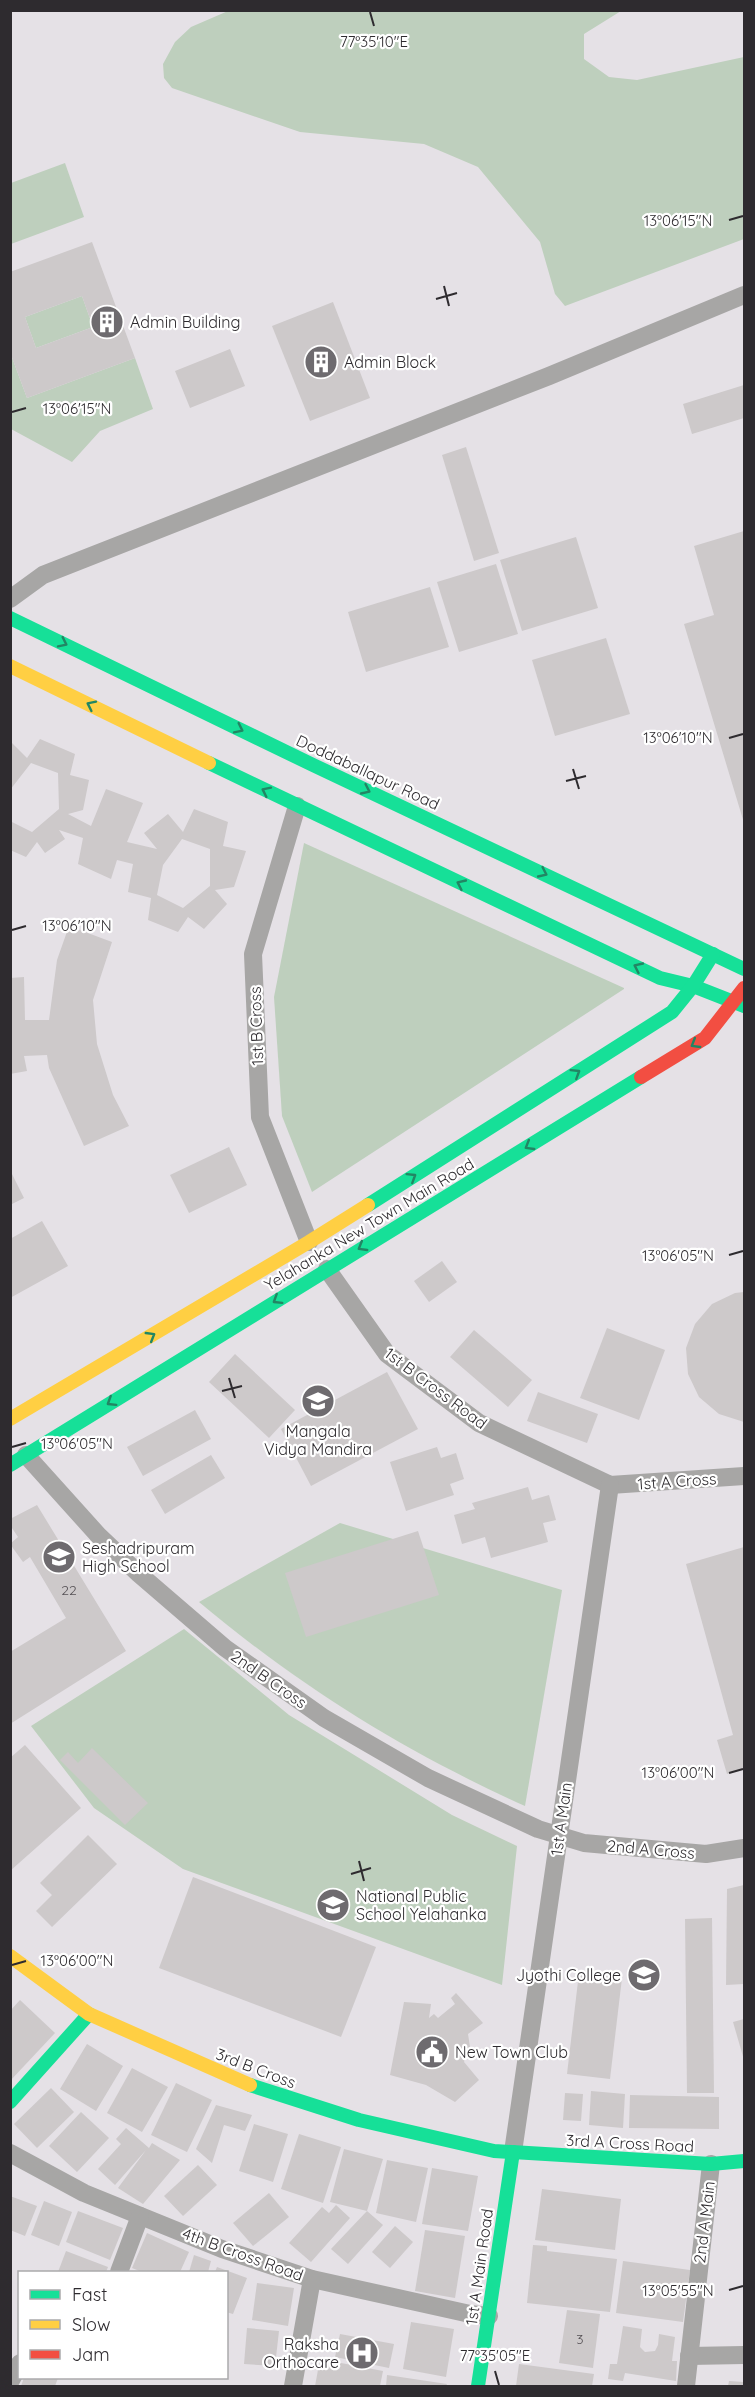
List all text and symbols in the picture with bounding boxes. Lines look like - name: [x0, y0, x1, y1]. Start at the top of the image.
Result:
- text: 77°35'10"E: [340, 32, 408, 51]
- text: 13°06'15"N: [644, 211, 712, 230]
- building icon: Admin Building: [89, 304, 125, 340]
- place label: Admin Building: [130, 312, 241, 332]
- building icon: Admin Block: [303, 344, 339, 380]
- place label: Admin Block: [344, 352, 436, 372]
- text: 13°06'15"N: [43, 399, 111, 418]
- one-way arrow: [57, 636, 68, 648]
- one-way arrow: [87, 701, 98, 713]
- one-way arrow: [232, 721, 243, 733]
- text: 13°06'10"N: [643, 728, 713, 747]
- street label: Doddaballapur Road: [293, 730, 443, 814]
- one-way arrow: [360, 782, 371, 794]
- one-way arrow: [262, 787, 273, 799]
- one-way arrow: [536, 865, 547, 877]
- one-way arrow: [457, 879, 468, 891]
- text: 13°06'10"N: [42, 916, 112, 935]
- one-way arrow: [633, 963, 644, 975]
- street label: 1st B Cross: [245, 986, 267, 1066]
- one-way arrow: [691, 1037, 701, 1049]
- one-way arrow: [570, 1069, 581, 1080]
- one-way arrow: [525, 1138, 535, 1150]
- street label: Yelahanka New Town Main Road: [261, 1153, 477, 1295]
- one-way arrow: [405, 1173, 416, 1184]
- one-way arrow: [358, 1240, 368, 1252]
- text: 13°06'05"N: [642, 1246, 714, 1265]
- one-way arrow: [273, 1292, 283, 1304]
- one-way arrow: [145, 1331, 155, 1343]
- street label: 1st B Cross Road: [381, 1343, 491, 1433]
- school or university icon: Mangala Vidya Mandira: [300, 1383, 336, 1419]
- one-way arrow: [107, 1395, 117, 1407]
- place label: Mangala Vidya Mandira: [264, 1421, 372, 1459]
- text: 13°06'05"N: [41, 1434, 113, 1453]
- street label: 1st A Cross: [637, 1468, 717, 1494]
- place label: Seshadripuram High School: [82, 1538, 195, 1576]
- school or university icon: Seshadripuram High School: [41, 1539, 77, 1575]
- house number: 22: [61, 1581, 77, 1599]
- street label: 2nd B Cross: [227, 1646, 311, 1712]
- text: 13°06'00"N: [642, 1763, 714, 1782]
- street label: 1st A Main: [546, 1781, 576, 1857]
- street label: 2nd A Cross: [606, 1835, 696, 1863]
- place label: National Public School Yelahanka: [356, 1886, 487, 1924]
- school or university icon: National Public School Yelahanka: [315, 1887, 351, 1923]
- text: 13°06'00"N: [41, 1951, 113, 1970]
- school or university icon: Jyothi College: [626, 1957, 662, 1993]
- place label: Jyothi College: [516, 1965, 621, 1985]
- public building icon: New Town Club: [414, 2034, 450, 2070]
- place label: New Town Club: [455, 2042, 568, 2062]
- street label: 3rd B Cross: [213, 2044, 299, 2092]
- street label: 3rd A Cross Road: [566, 2130, 694, 2156]
- street label: 2nd A Main: [689, 2180, 719, 2264]
- street label: 1st A Main Road: [461, 2207, 497, 2327]
- street label: 4th B Cross Road: [180, 2223, 306, 2285]
- legend: [18, 2271, 228, 2379]
- text: 13°05'55"N: [642, 2281, 714, 2300]
- text: Fast: [72, 2283, 107, 2306]
- text: Slow: [72, 2313, 110, 2336]
- house number: 3: [576, 2330, 584, 2348]
- place label: Raksha Orthocare: [264, 2334, 339, 2372]
- hospital icon: Raksha Orthocare: [344, 2335, 380, 2371]
- text: Jam: [72, 2343, 110, 2366]
- text: 77°35'05"E: [460, 2346, 530, 2365]

